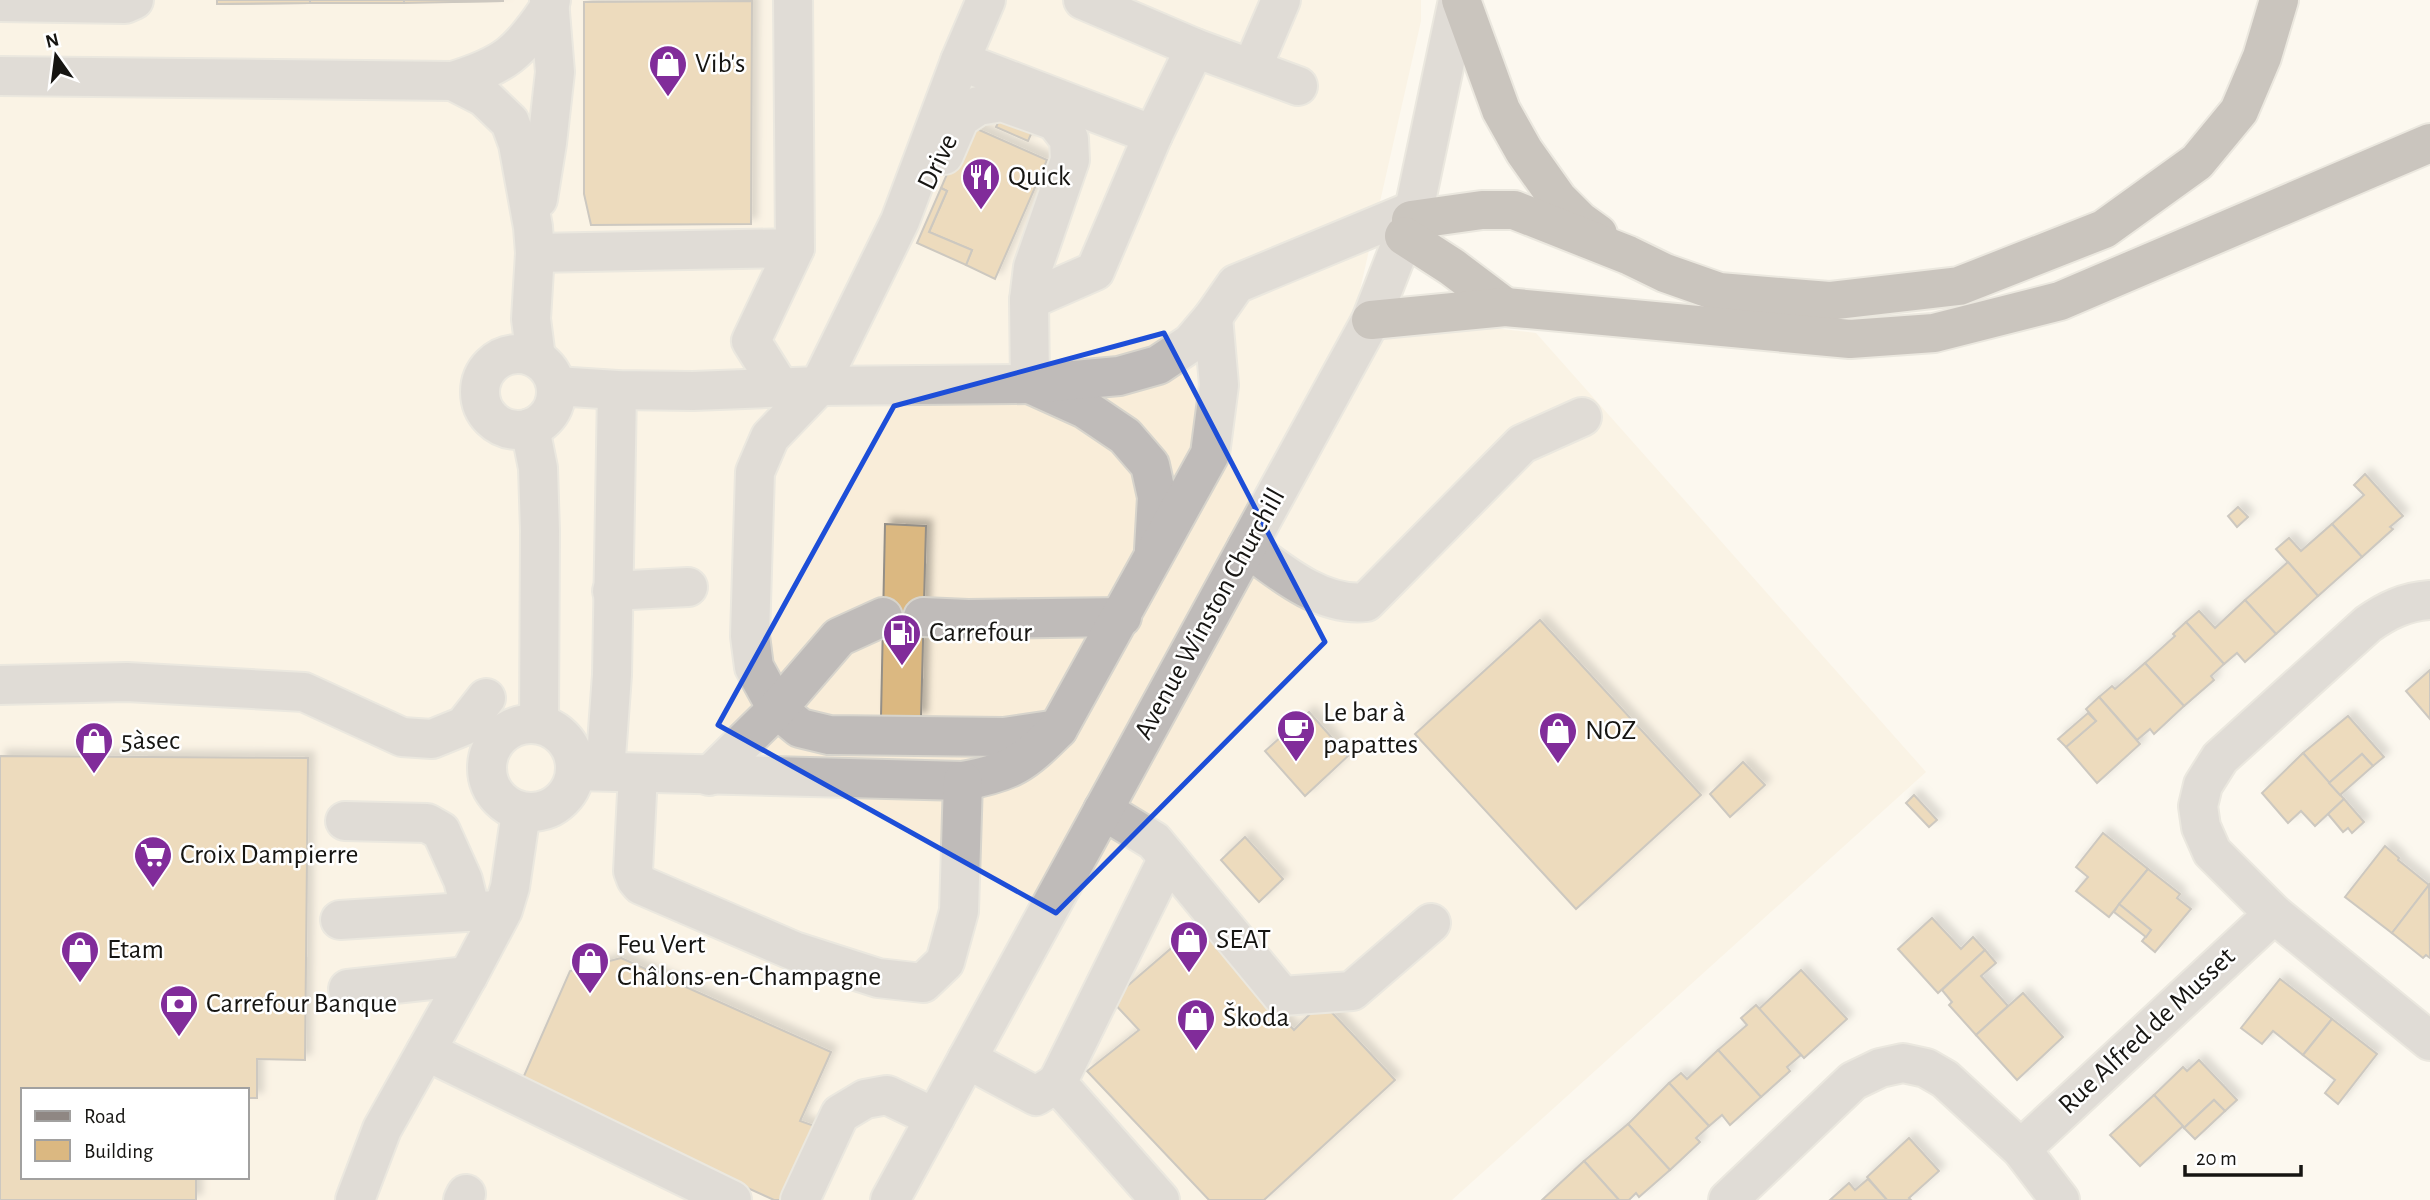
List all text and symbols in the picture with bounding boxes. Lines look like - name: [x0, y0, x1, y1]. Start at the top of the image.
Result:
- north arrow: [21, 21, 91, 91]
- text: N: [44, 30, 61, 52]
- shop icon: Vib's: [647, 43, 689, 98]
- place label: Vib's: [695, 50, 745, 78]
- street label: Drive: [913, 130, 963, 194]
- restaurant icon: Quick: [960, 156, 1002, 211]
- place label: Quick: [1008, 163, 1071, 191]
- street label: Avenue Winston Churchill: [1129, 484, 1291, 744]
- fuel station icon: Carrefour: [881, 612, 923, 667]
- place label: Carrefour: [929, 619, 1032, 647]
- place label: Le bar à papattes: [1323, 699, 1418, 759]
- cafe icon: Le bar à papattes: [1275, 708, 1317, 763]
- shop icon: NOZ: [1537, 710, 1579, 765]
- place label: NOZ: [1585, 717, 1636, 745]
- shop icon: 5àsec: [73, 720, 115, 775]
- place label: 5àsec: [121, 727, 180, 755]
- supermarket icon: Croix Dampierre: [132, 834, 174, 889]
- place label: Croix Dampierre: [180, 841, 358, 869]
- shop icon: SEAT: [1168, 919, 1210, 974]
- place label: SEAT: [1216, 926, 1271, 954]
- shop icon: Etam: [59, 929, 101, 984]
- place label: Feu Vert Châlons-en-Champagne: [617, 931, 881, 991]
- place label: Etam: [107, 936, 164, 964]
- shop icon: Feu Vert Châlons-en-Champagne: [569, 940, 611, 995]
- street label: Rue Alfred de Musset: [2053, 942, 2241, 1120]
- bank icon: Carrefour Banque: [158, 983, 200, 1038]
- place label: Carrefour Banque: [206, 990, 397, 1018]
- shop icon: Škoda: [1175, 997, 1217, 1052]
- place label: Škoda: [1223, 1002, 1290, 1032]
- legend: [21, 1088, 248, 1179]
- text: Road: [84, 1106, 126, 1127]
- scale bar: [2185, 1134, 2300, 1178]
- text: Building: [84, 1141, 154, 1162]
- text: 20 m: [2196, 1148, 2237, 1169]

